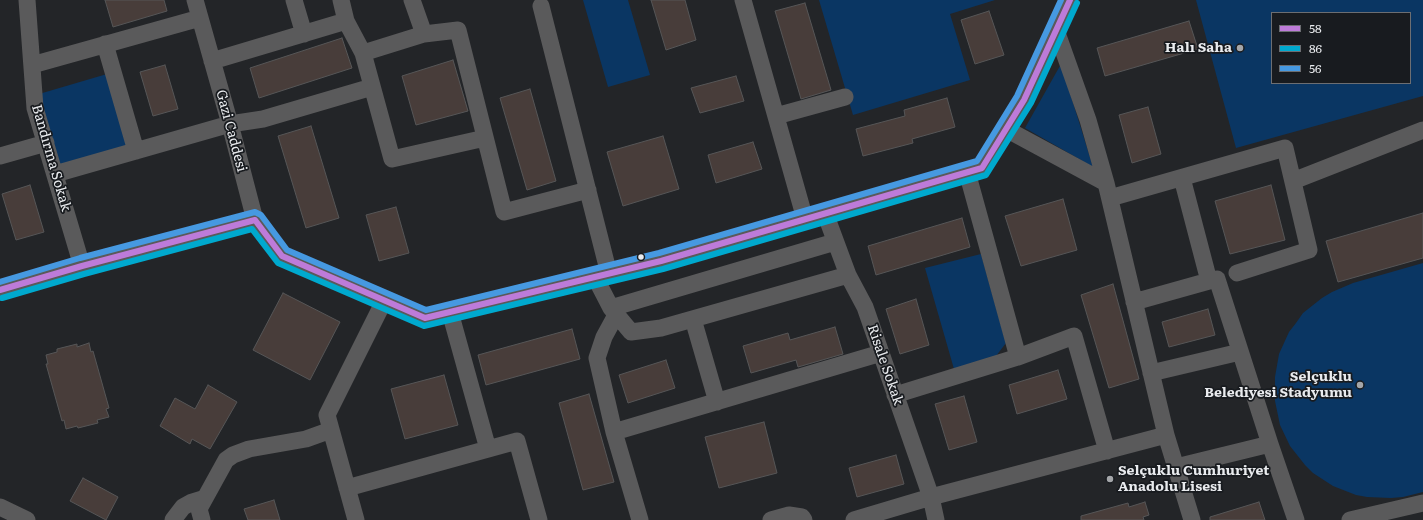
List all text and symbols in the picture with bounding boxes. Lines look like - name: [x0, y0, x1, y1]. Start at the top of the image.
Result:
- legend: [1271, 12, 1411, 84]
- text: 58: [1309, 19, 1322, 37]
- text: 86: [1309, 39, 1322, 57]
- place label: Halı Saha: [1165, 40, 1232, 56]
- marker: Halı Saha: [1235, 43, 1245, 53]
- text: 56: [1309, 59, 1322, 77]
- street label: Gazi Caddesi: [212, 88, 250, 174]
- street label: Bandırma Sokak: [28, 103, 74, 213]
- unlabelled marker: [636, 252, 646, 262]
- street label: Risale Sokak: [863, 322, 907, 408]
- place label: Selçuklu Belediyesi Stadyumu: [1204, 369, 1352, 402]
- marker: Selçuklu Belediyesi Stadyumu: [1355, 380, 1365, 390]
- place label: Selçuklu Cumhuriyet Anadolu Lisesi: [1118, 463, 1269, 496]
- marker: Selçuklu Cumhuriyet Anadolu Lisesi: [1105, 474, 1115, 484]

